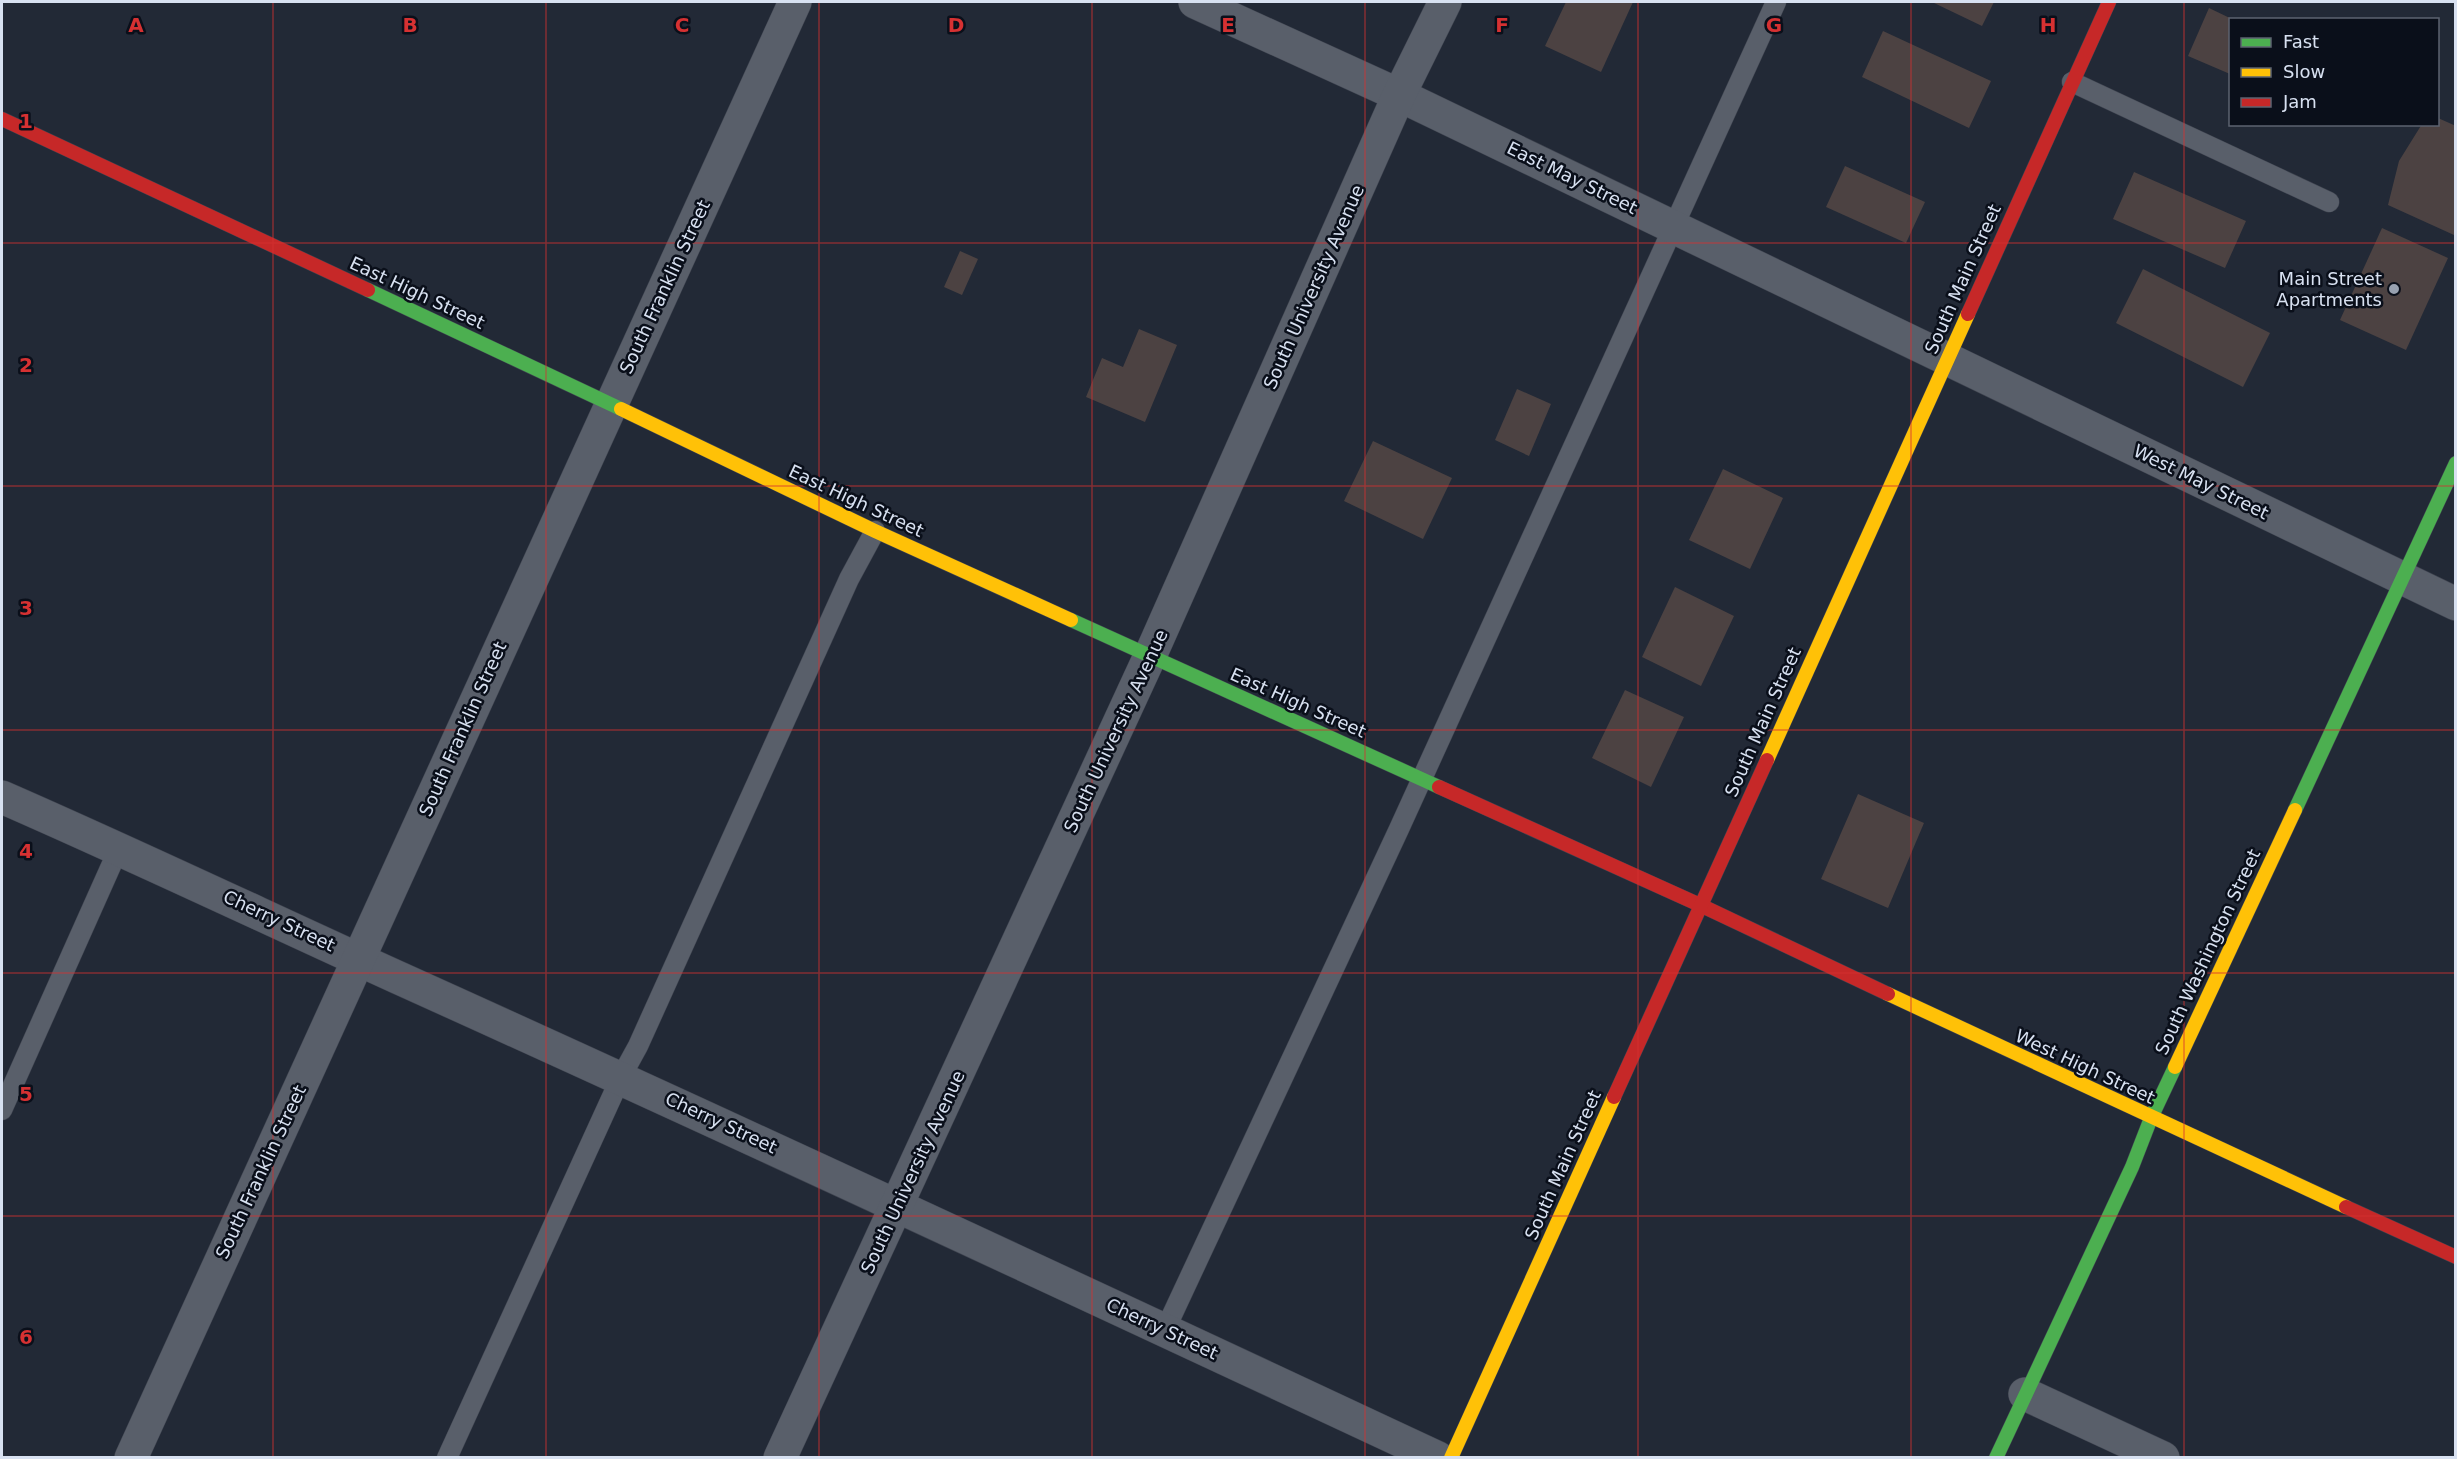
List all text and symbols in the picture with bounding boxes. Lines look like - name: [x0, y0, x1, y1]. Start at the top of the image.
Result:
- text: A: [128, 13, 144, 37]
- text: B: [402, 13, 418, 37]
- text: C: [675, 13, 689, 37]
- text: D: [948, 13, 964, 37]
- text: E: [1221, 13, 1235, 37]
- text: F: [1495, 13, 1509, 37]
- text: G: [1766, 13, 1782, 37]
- text: H: [2040, 13, 2056, 37]
- legend: [2229, 18, 2439, 126]
- text: Fast: [2283, 31, 2319, 52]
- text: Slow: [2283, 61, 2325, 82]
- text: Jam: [2282, 91, 2317, 112]
- text: 1: [19, 109, 33, 133]
- street label: East May Street: [1504, 137, 1641, 218]
- street label: South University Avenue: [1259, 181, 1368, 392]
- street label: South Franklin Street: [615, 197, 714, 377]
- street label: South Main Street: [1920, 201, 2005, 357]
- street label: East High Street: [346, 252, 488, 333]
- place label: Main Street Apartments: [2276, 268, 2382, 310]
- marker: Main Street Apartments: [2387, 282, 2401, 296]
- text: 2: [19, 353, 33, 377]
- street label: West May Street: [2130, 440, 2272, 523]
- street label: East High Street: [785, 460, 927, 541]
- text: 3: [19, 596, 33, 620]
- street label: South University Avenue: [1059, 626, 1172, 836]
- street label: South Franklin Street: [414, 638, 511, 819]
- street label: South Main Street: [1720, 644, 1805, 800]
- street label: East High Street: [1227, 663, 1369, 742]
- text: 4: [19, 839, 33, 863]
- street label: South Washington Street: [2151, 846, 2264, 1058]
- street label: Cherry Street: [220, 886, 338, 956]
- street label: West High Street: [2012, 1025, 2158, 1108]
- street label: South University Avenue: [856, 1067, 969, 1277]
- text: 5: [19, 1082, 33, 1106]
- street label: South Franklin Street: [211, 1082, 310, 1262]
- street label: South Main Street: [1520, 1087, 1605, 1243]
- street label: Cherry Street: [662, 1088, 780, 1158]
- street label: Cherry Street: [1103, 1294, 1221, 1364]
- text: 6: [19, 1325, 33, 1349]

